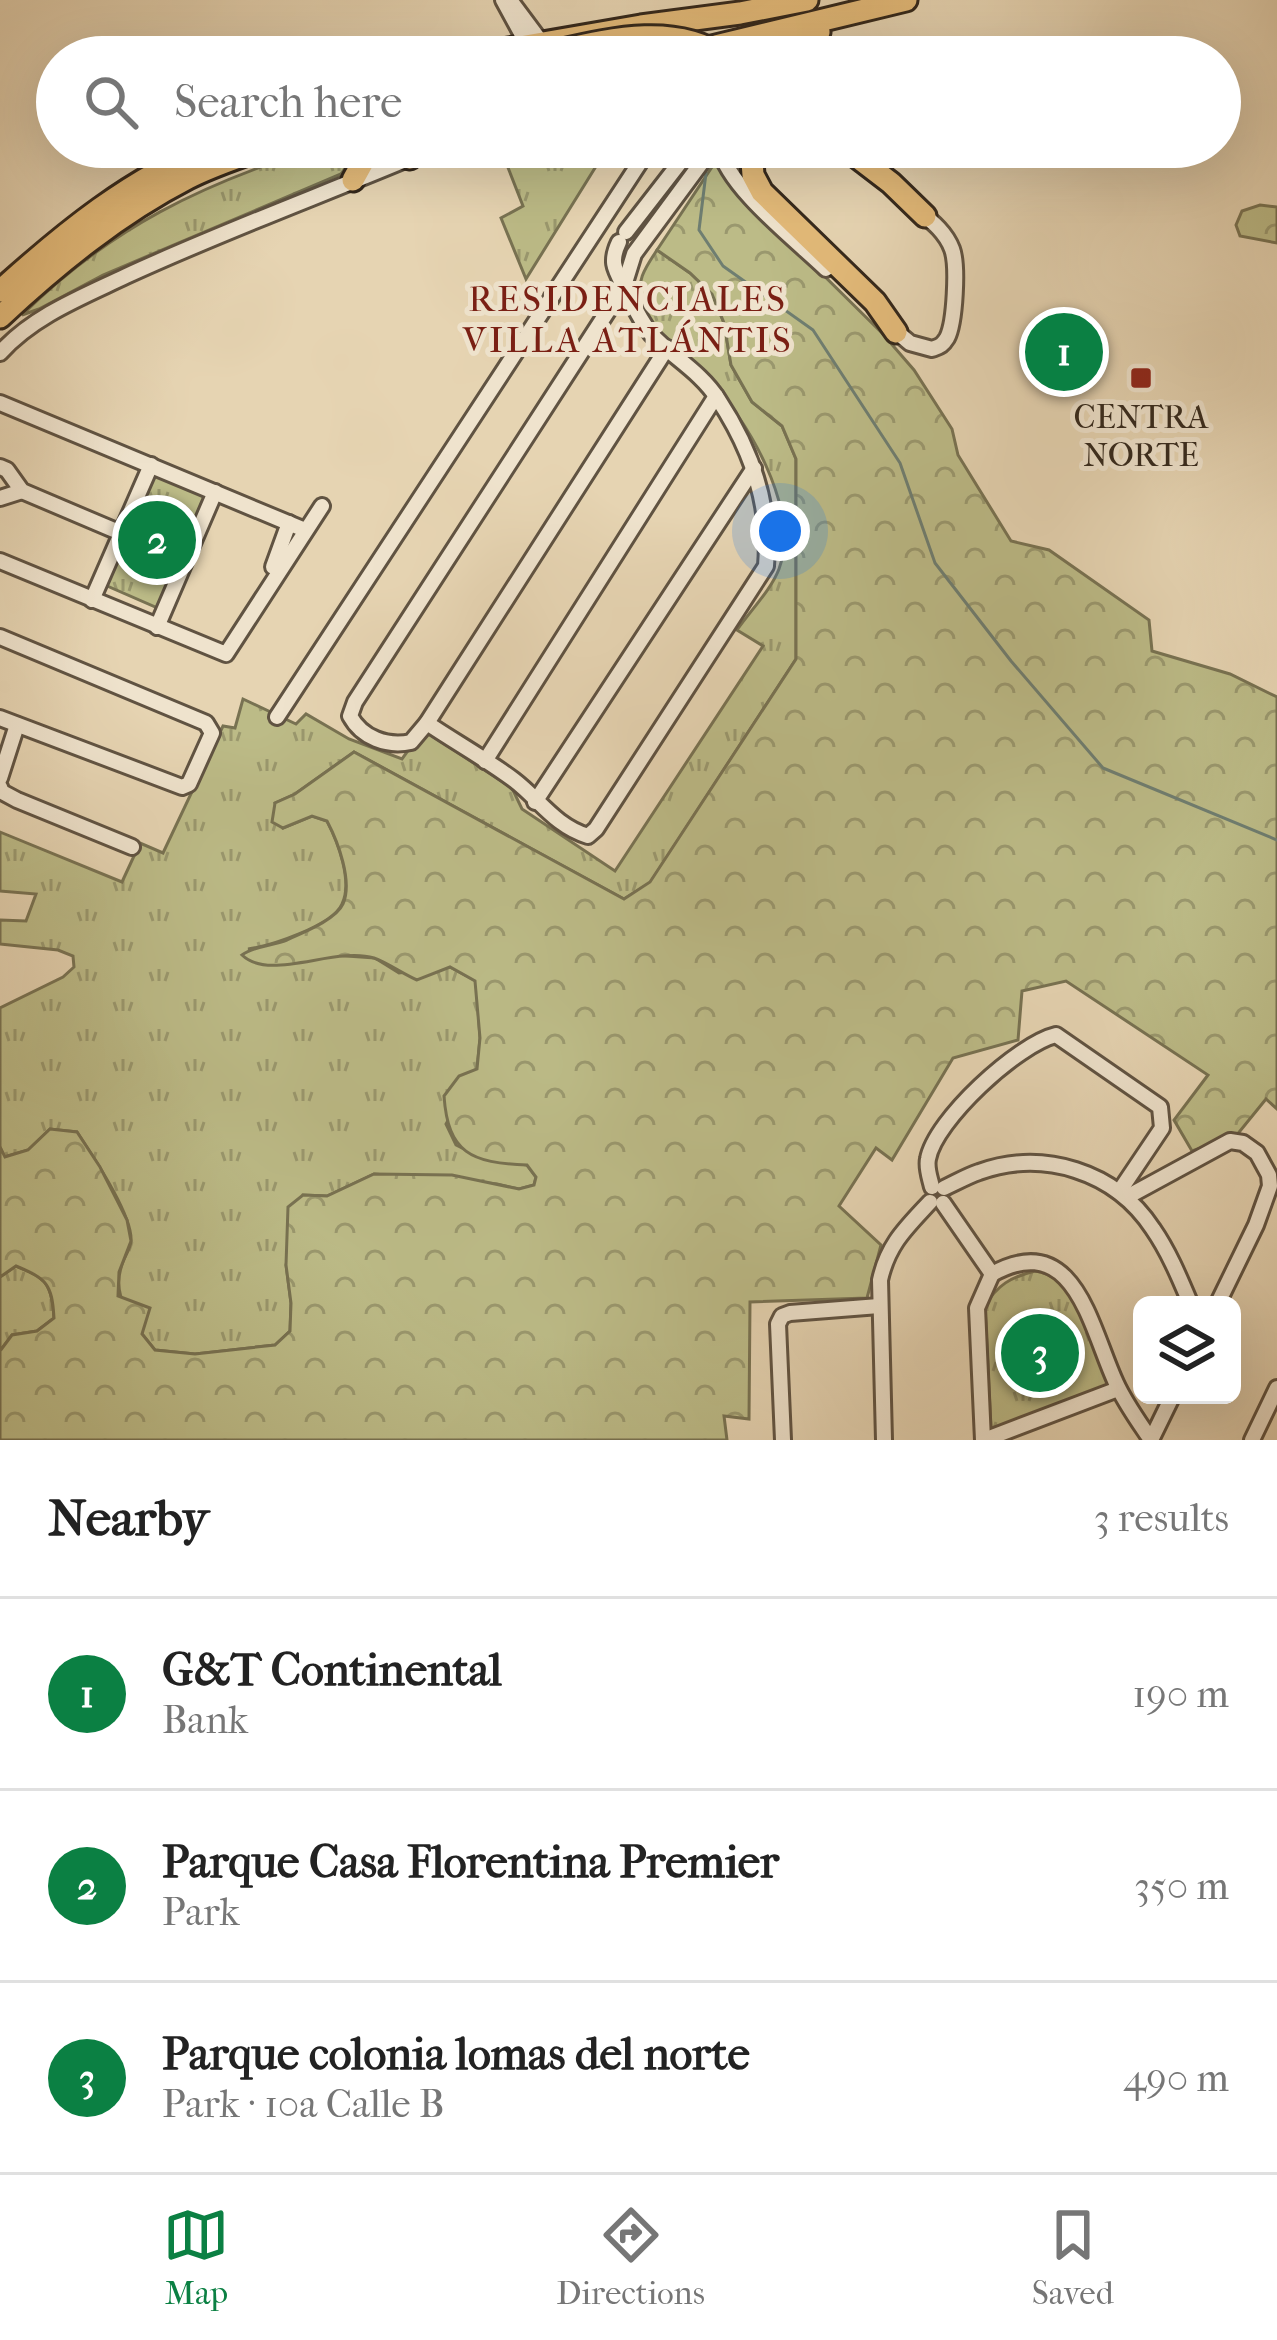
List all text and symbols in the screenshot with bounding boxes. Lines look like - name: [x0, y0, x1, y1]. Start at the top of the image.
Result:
- search box: [36, 36, 1241, 168]
- icon: search: [78, 69, 144, 135]
- text: Search here: [174, 76, 402, 129]
- district label: RESIDENCIALES VILLA ATLÁNTIS: [461, 278, 794, 361]
- pin: 1: [1025, 307, 1103, 397]
- marker: CENTRA NORTE: [1128, 365, 1154, 391]
- place label: CENTRA NORTE: [1074, 398, 1209, 475]
- pin: 2: [118, 495, 196, 585]
- your location: [750, 501, 810, 561]
- map controls: [1133, 1296, 1241, 1404]
- button: layers: [1133, 1296, 1241, 1404]
- pin: 3: [1001, 1308, 1079, 1398]
- text: Nearby: [48, 1488, 209, 1548]
- text: 3 results: [1094, 1495, 1229, 1541]
- text: G&T Continental: [162, 1644, 502, 1697]
- text: 1: [80, 1671, 94, 1717]
- text: 190 m: [1132, 1671, 1229, 1717]
- text: Bank: [162, 1697, 248, 1743]
- text: Parque Casa Florentina Premier: [162, 1836, 779, 1889]
- text: 2: [77, 1863, 97, 1909]
- text: 350 m: [1134, 1863, 1229, 1909]
- text: Park: [162, 1889, 240, 1935]
- text: Parque colonia lomas del norte: [162, 2028, 750, 2081]
- text: 3: [79, 2055, 95, 2101]
- text: 490 m: [1123, 2055, 1229, 2101]
- text: Park · 10a Calle B: [162, 2081, 444, 2127]
- tab: Map: [163, 2202, 229, 2313]
- tab: Directions: [556, 2202, 705, 2313]
- tab: Saved: [1032, 2202, 1114, 2313]

